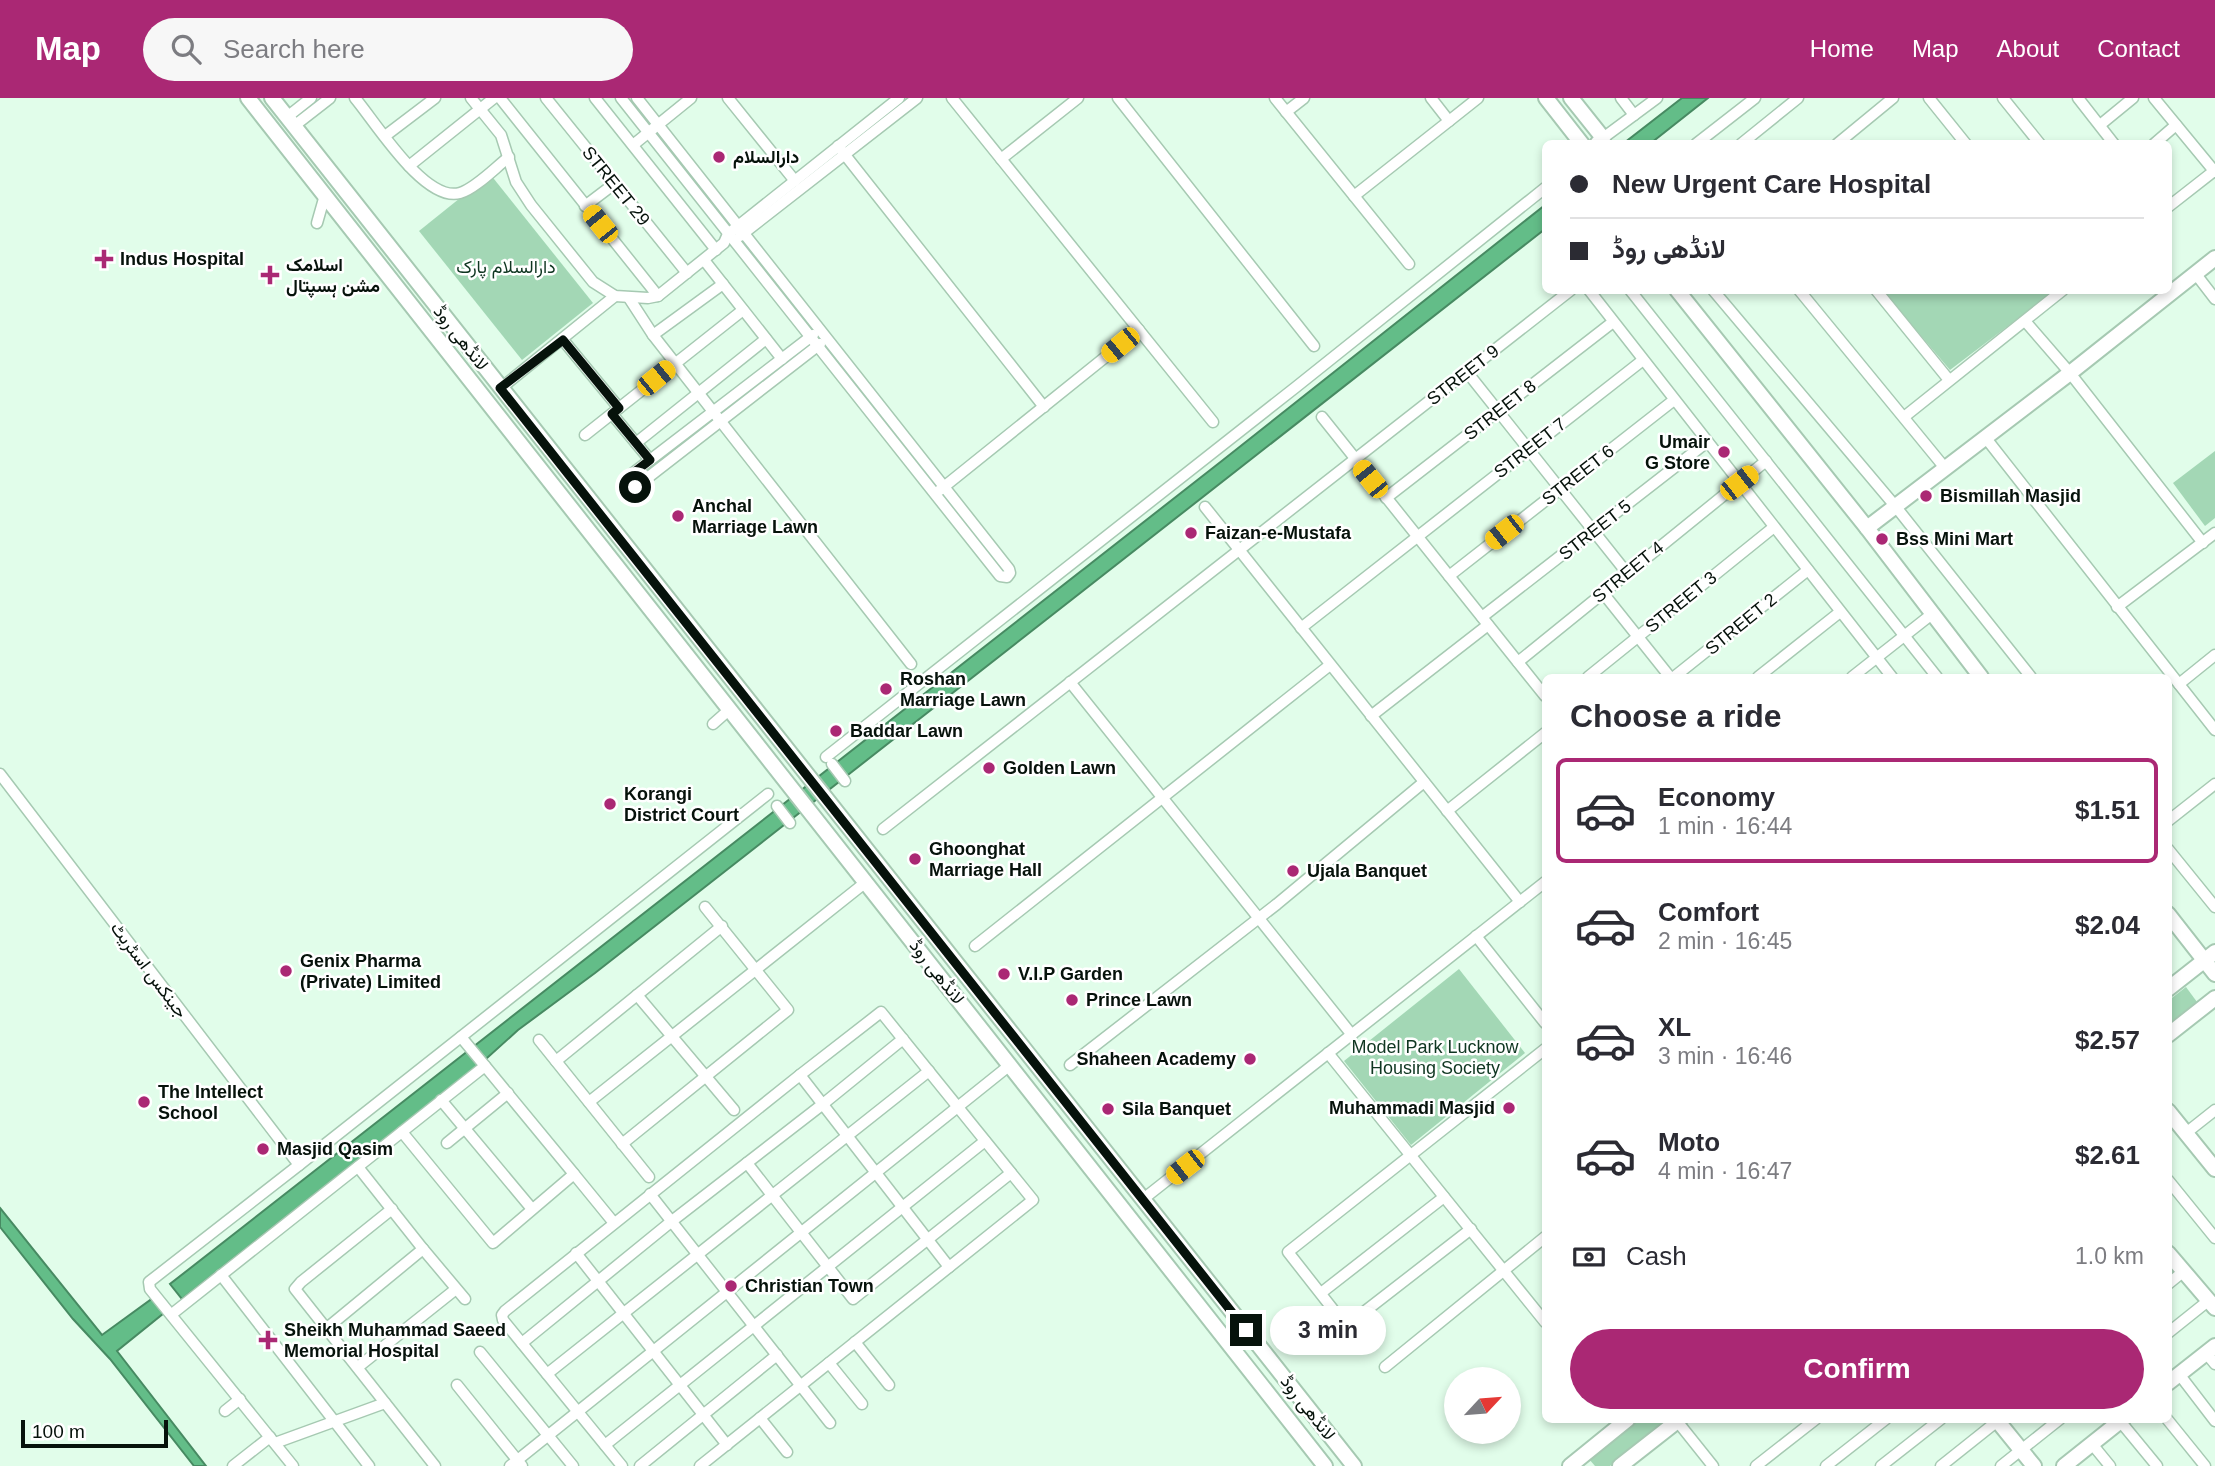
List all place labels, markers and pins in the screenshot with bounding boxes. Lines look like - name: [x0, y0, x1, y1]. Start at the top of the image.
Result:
- place label: دارالسلام: [733, 147, 799, 169]
- marker: دارالسلام: [711, 149, 727, 165]
- marker: Indus Hospital: [94, 249, 114, 269]
- place label: Indus Hospital: [120, 249, 244, 269]
- place label: اسلامک مشن ہسپتال: [286, 255, 380, 298]
- marker: اسلامک مشن ہسپتال: [260, 265, 280, 285]
- place label: Umair G Store: [1645, 432, 1710, 473]
- marker: Umair G Store: [1716, 444, 1732, 460]
- place label: Bismillah Masjid: [1940, 486, 2081, 506]
- marker: Bismillah Masjid: [1918, 488, 1934, 504]
- place label: Anchal Marriage Lawn: [692, 496, 818, 537]
- marker: Anchal Marriage Lawn: [670, 508, 686, 524]
- place label: Faizan-e-Mustafa: [1205, 523, 1352, 543]
- marker: Faizan-e-Mustafa: [1183, 525, 1199, 541]
- place label: Bss Mini Mart: [1896, 529, 2013, 549]
- marker: Bss Mini Mart: [1874, 531, 1890, 547]
- place label: Roshan Marriage Lawn: [900, 669, 1026, 710]
- marker: Roshan Marriage Lawn: [878, 681, 894, 697]
- place label: Baddar Lawn: [850, 721, 963, 741]
- marker: Baddar Lawn: [828, 723, 844, 739]
- place label: Golden Lawn: [1003, 758, 1116, 778]
- marker: Golden Lawn: [981, 760, 997, 776]
- place label: Korangi District Court: [624, 784, 739, 825]
- marker: Korangi District Court: [602, 796, 618, 812]
- place label: Ghoonghat Marriage Hall: [929, 839, 1042, 880]
- marker: Ghoonghat Marriage Hall: [907, 851, 923, 867]
- place label: Ujala Banquet: [1307, 861, 1427, 881]
- marker: Ujala Banquet: [1285, 863, 1301, 879]
- place label: Genix Pharma (Private) Limited: [300, 951, 441, 992]
- marker: Genix Pharma (Private) Limited: [278, 963, 294, 979]
- place label: V.I.P Garden: [1018, 964, 1123, 984]
- marker: V.I.P Garden: [996, 966, 1012, 982]
- place label: Prince Lawn: [1086, 990, 1192, 1010]
- marker: Prince Lawn: [1064, 992, 1080, 1008]
- place label: Shaheen Academy: [1077, 1049, 1236, 1069]
- marker: Shaheen Academy: [1242, 1051, 1258, 1067]
- place label: The Intellect School: [158, 1082, 263, 1123]
- marker: The Intellect School: [136, 1094, 152, 1110]
- place label: Muhammadi Masjid: [1329, 1098, 1495, 1118]
- place label: Sila Banquet: [1122, 1099, 1231, 1119]
- marker: Muhammadi Masjid: [1501, 1100, 1517, 1116]
- marker: Sila Banquet: [1100, 1101, 1116, 1117]
- place label: Masjid Qasim: [277, 1139, 393, 1159]
- marker: Masjid Qasim: [255, 1141, 271, 1157]
- place label: Christian Town: [745, 1276, 874, 1296]
- marker: Christian Town: [723, 1278, 739, 1294]
- place label: Sheikh Muhammad Saeed Memorial Hospital: [284, 1320, 506, 1361]
- marker: Sheikh Muhammad Saeed Memorial Hospital: [258, 1330, 278, 1350]

